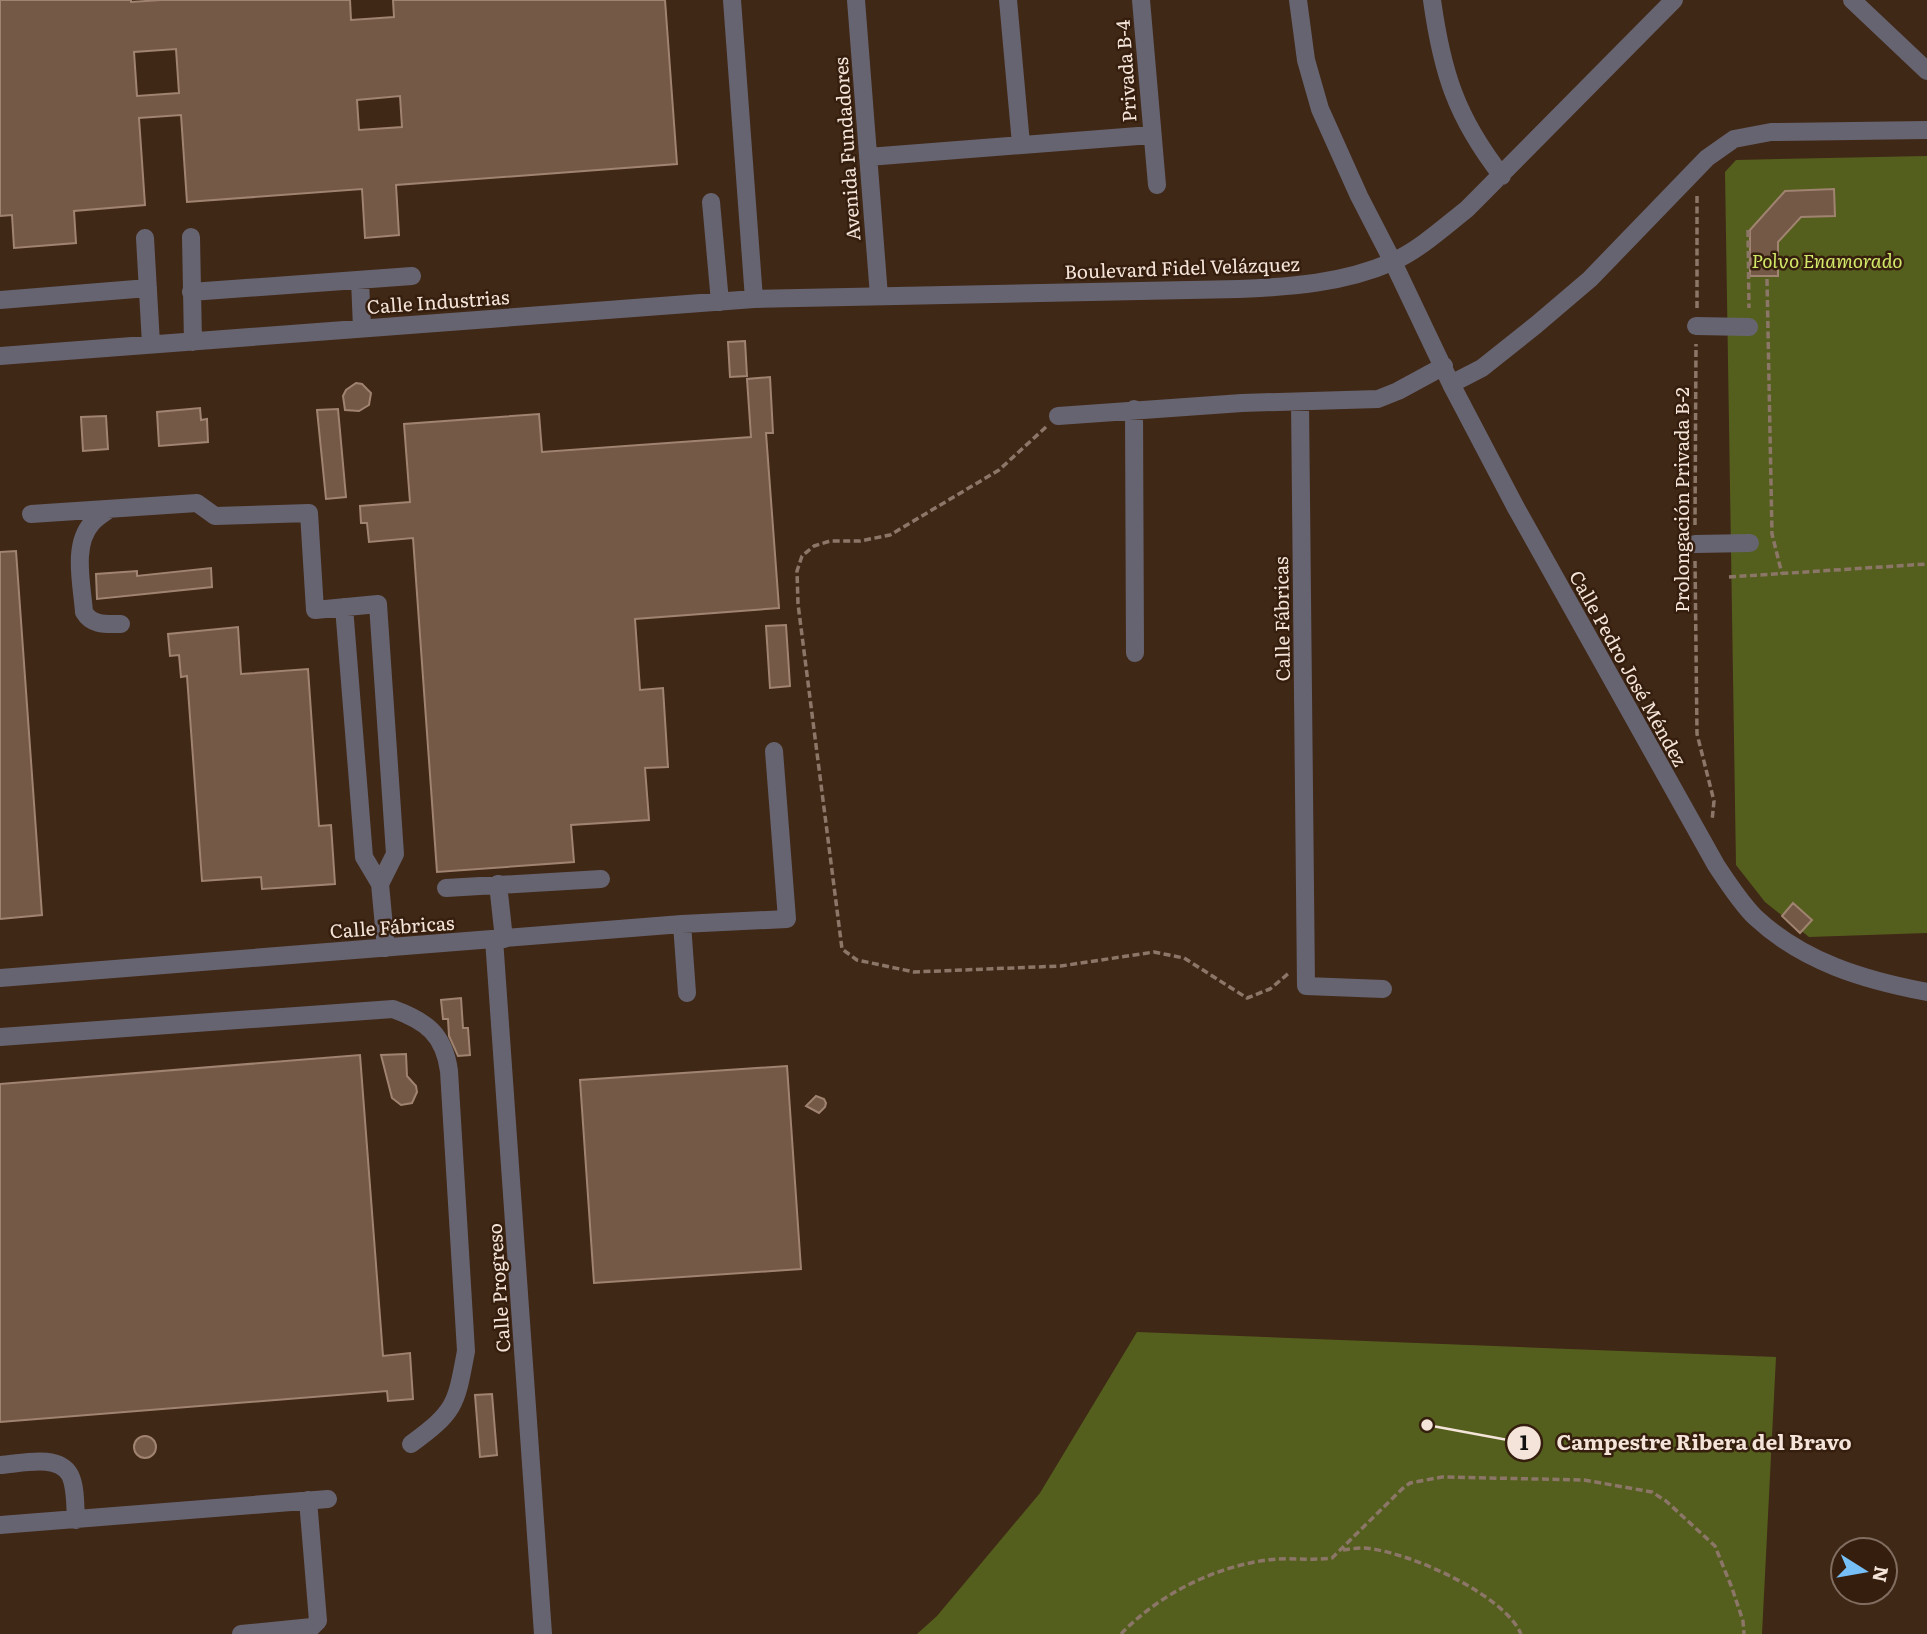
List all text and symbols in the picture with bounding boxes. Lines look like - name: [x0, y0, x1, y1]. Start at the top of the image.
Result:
- street label: Privada B-4: [1107, 18, 1143, 123]
- street label: Avenida Fundadores: [826, 56, 866, 242]
- park label: Polvo Enamorado: [1751, 246, 1903, 274]
- street label: Boulevard Fidel Velázquez: [1064, 249, 1300, 285]
- street label: Calle Industrias: [366, 282, 511, 320]
- street label: Prolongación Privada B-2: [1667, 387, 1695, 613]
- street label: Calle Fábricas: [1266, 556, 1296, 682]
- street label: Calle Pedro José Méndez: [1563, 565, 1695, 771]
- street label: Calle Fábricas: [329, 908, 456, 944]
- street label: Calle Progreso: [480, 1222, 516, 1354]
- callout: Campestre Ribera del Bravo: [1507, 1422, 1865, 1464]
- text: 1: [1520, 1425, 1529, 1456]
- text: Campestre Ribera del Bravo: [1556, 1425, 1852, 1456]
- north arrow: [1829, 1536, 1899, 1606]
- text: N: [1866, 1564, 1897, 1585]

